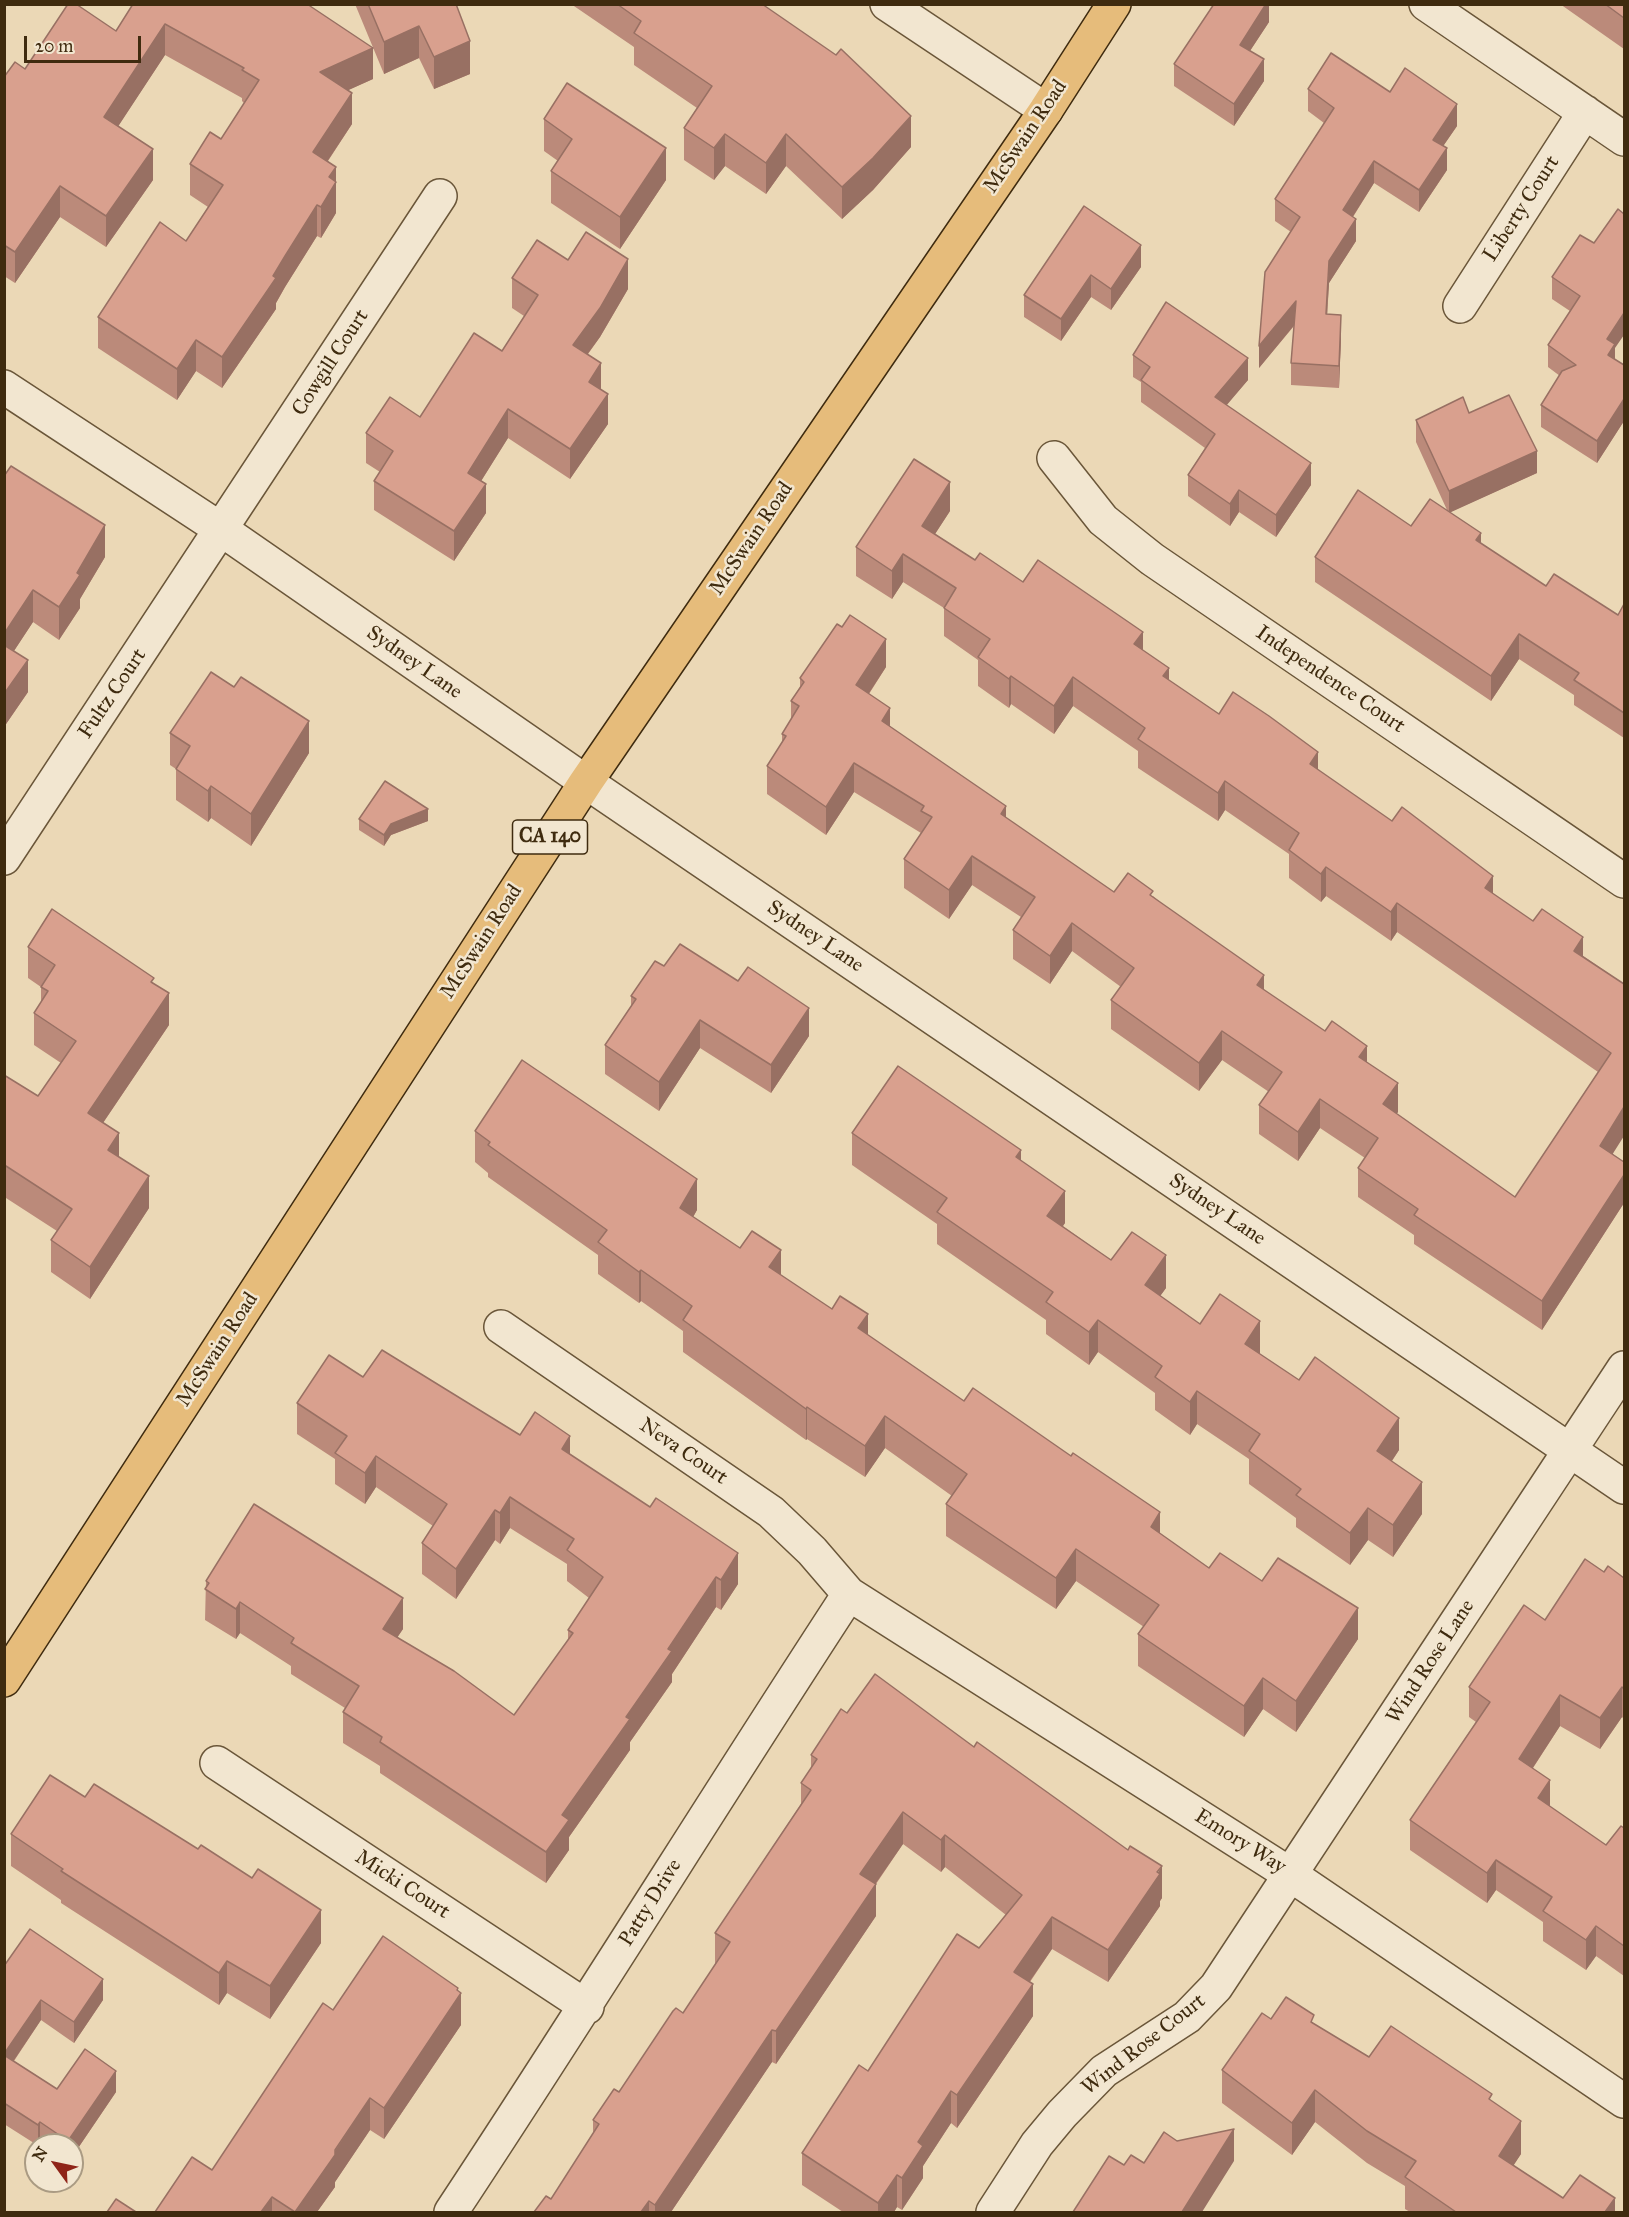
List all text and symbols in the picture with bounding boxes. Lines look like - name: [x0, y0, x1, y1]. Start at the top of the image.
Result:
- scale bar: [27, 24, 144, 62]
- text: 20 m: [35, 35, 73, 57]
- street label: McSwain Road: [979, 76, 1073, 198]
- street label: Liberty Court: [1478, 151, 1566, 267]
- street label: Cowgill Court: [287, 305, 375, 421]
- street label: McSwain Road: [705, 478, 799, 600]
- street label: Sydney Lane: [361, 621, 467, 705]
- street label: Independence Court: [1251, 621, 1409, 739]
- street label: Fultz Court: [74, 644, 152, 744]
- road number: CA 140: [512, 820, 588, 854]
- street label: McSwain Road: [436, 880, 528, 1004]
- street label: Sydney Lane: [762, 896, 868, 978]
- street label: Sydney Lane: [1164, 1169, 1270, 1251]
- street label: McSwain Road: [172, 1288, 264, 1412]
- street label: Neva Court: [634, 1413, 732, 1491]
- street label: Wind Rose Lane: [1382, 1595, 1480, 1729]
- street label: Emory Way: [1190, 1804, 1290, 1880]
- street label: Micki Court: [350, 1845, 454, 1925]
- street label: Patty Drive: [614, 1855, 688, 1951]
- street label: Wind Rose Court: [1077, 1989, 1211, 2101]
- north arrow: [24, 2133, 84, 2193]
- text: N: [28, 2143, 52, 2165]

